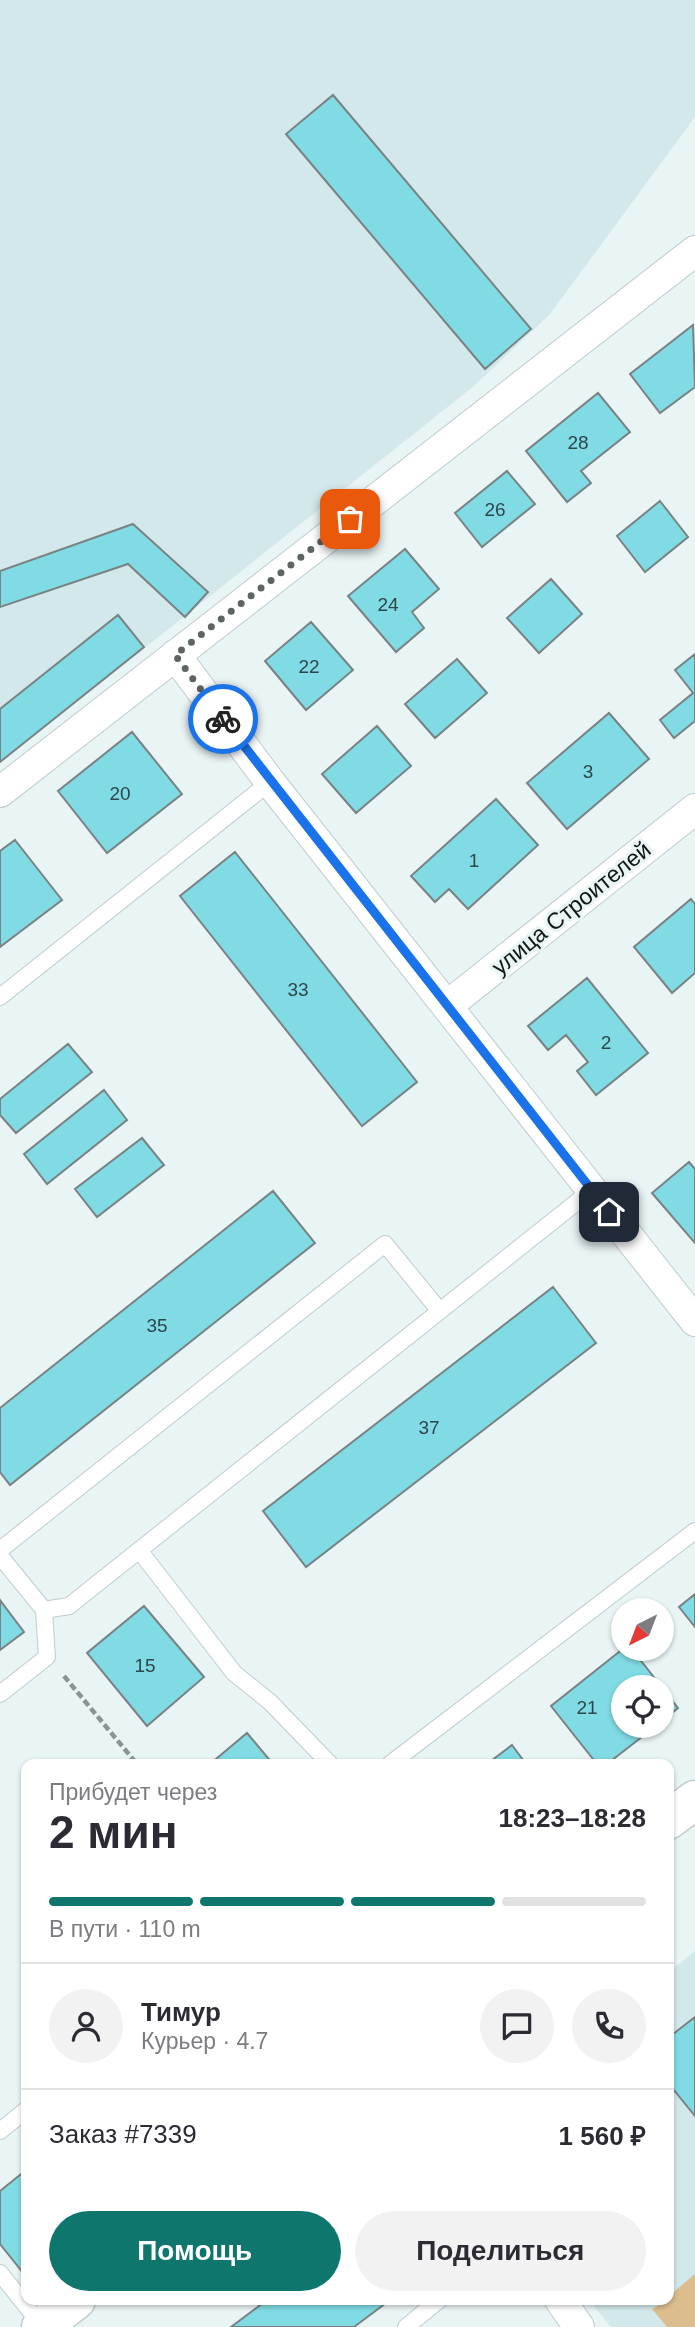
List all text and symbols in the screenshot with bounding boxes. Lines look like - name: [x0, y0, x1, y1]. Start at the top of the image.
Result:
- house number: 28: [567, 432, 589, 453]
- pin: [320, 489, 380, 549]
- house number: 26: [484, 499, 506, 520]
- icon: bag: [331, 500, 369, 538]
- house number: 24: [377, 594, 399, 615]
- house number: 22: [298, 656, 320, 677]
- courier: [188, 684, 258, 754]
- icon: bike: [204, 700, 242, 738]
- house number: 3: [583, 761, 593, 782]
- house number: 20: [109, 783, 131, 804]
- street label: улица Строителей: [486, 836, 656, 980]
- house number: 1: [469, 850, 479, 871]
- house number: 33: [287, 979, 309, 1000]
- house number: 2: [601, 1032, 611, 1053]
- pin: [579, 1182, 639, 1242]
- icon: home: [590, 1193, 628, 1231]
- house number: 35: [146, 1315, 168, 1336]
- house number: 37: [418, 1417, 440, 1438]
- north arrow: [611, 1598, 674, 1661]
- map controls: [611, 1598, 674, 1738]
- house number: 15: [134, 1655, 156, 1676]
- button: locate: [611, 1675, 674, 1738]
- house number: 21: [576, 1697, 598, 1718]
- text: Прибудет через: [49, 1779, 217, 1805]
- text: 18:23–18:28: [499, 1803, 646, 1833]
- text: 2 мин: [49, 1806, 177, 1858]
- text: В пути · 110 m: [49, 1916, 201, 1942]
- button: person: [49, 1989, 123, 2063]
- button: chat: [480, 1989, 554, 2063]
- button: phone: [572, 1989, 646, 2063]
- text: Тимур: [141, 1997, 221, 2027]
- text: Курьер · 4.7: [141, 2028, 268, 2054]
- text: Заказ #7339: [49, 2119, 197, 2149]
- text: 1 560 ₽: [559, 2121, 646, 2151]
- button: Помощь: [49, 2211, 341, 2291]
- button: Поделиться: [355, 2211, 646, 2291]

